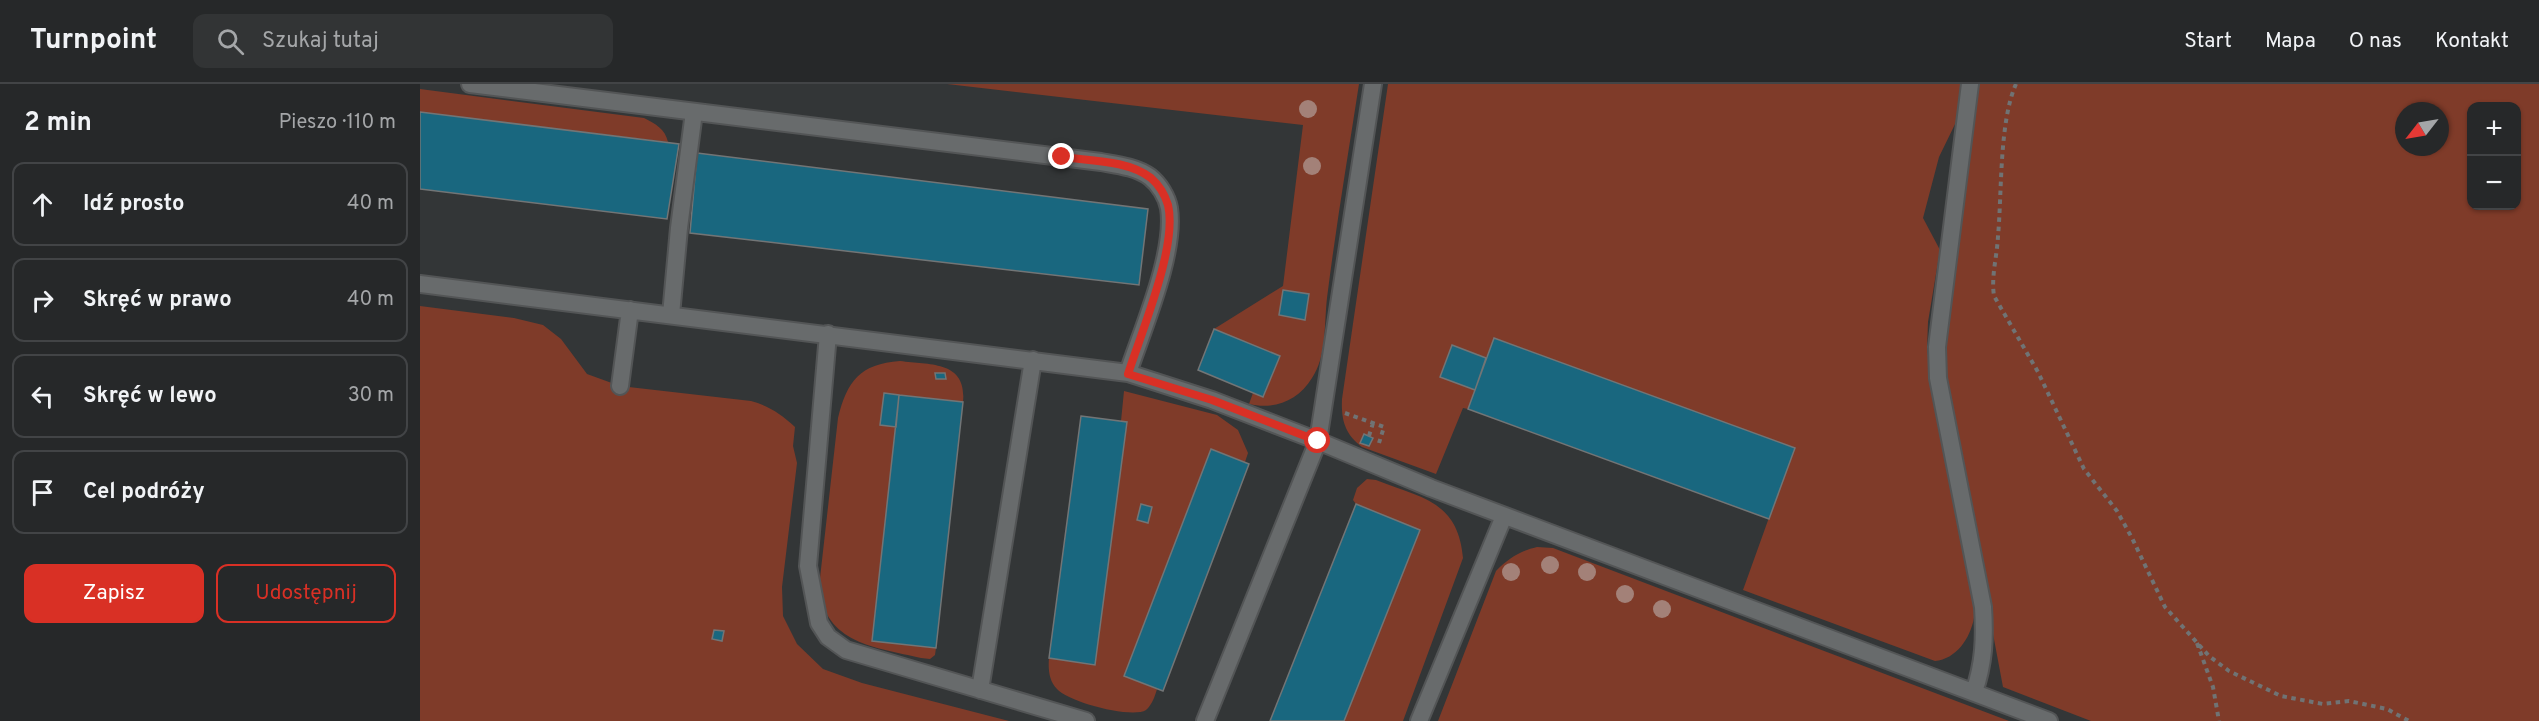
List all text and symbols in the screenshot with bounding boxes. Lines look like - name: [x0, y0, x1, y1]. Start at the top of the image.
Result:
- search box: [193, 14, 613, 68]
- text: Turnpoint: [30, 23, 157, 59]
- icon: search: [214, 25, 247, 58]
- text: Szukaj tutaj: [262, 28, 379, 55]
- text: Start: [2184, 28, 2232, 55]
- text: Mapa: [2265, 28, 2316, 55]
- text: O nas: [2349, 28, 2402, 55]
- text: Kontakt: [2435, 28, 2509, 55]
- north arrow: [2395, 102, 2449, 156]
- map controls: [2467, 102, 2521, 210]
- button: +: [2467, 102, 2521, 156]
- text: 2 min: [24, 107, 92, 140]
- text: Pieszo · 110 m: [279, 110, 396, 136]
- route end: [1048, 143, 1074, 169]
- button: −: [2467, 156, 2521, 210]
- icon: ahead: [26, 188, 59, 221]
- text: Idź prosto: [83, 191, 185, 218]
- text: 40 m: [347, 191, 394, 217]
- icon: right: [26, 284, 59, 317]
- text: Skręć w prawo: [83, 287, 232, 314]
- text: 40 m: [347, 287, 394, 313]
- icon: left: [26, 380, 59, 413]
- text: Skręć w lewo: [83, 383, 217, 410]
- text: 30 m: [348, 383, 394, 409]
- route start: [1304, 427, 1330, 453]
- icon: arrive: [26, 476, 59, 509]
- text: Cel podróży: [83, 479, 205, 506]
- button: Zapisz: [24, 564, 204, 623]
- button: Udostępnij: [216, 564, 396, 623]

